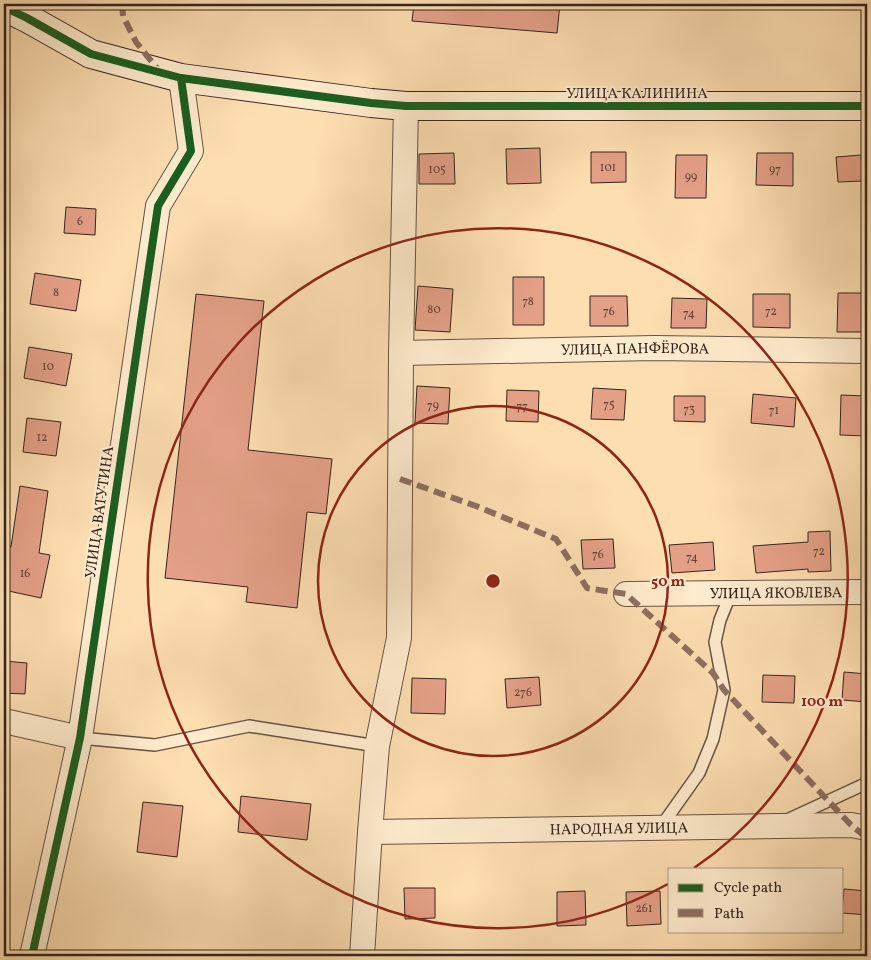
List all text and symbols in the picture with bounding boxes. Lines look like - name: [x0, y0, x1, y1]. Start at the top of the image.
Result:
- street label: УЛИЦА КАЛИНИНА: [566, 84, 708, 105]
- house number: 101: [600, 160, 616, 176]
- house number: 105: [428, 162, 446, 178]
- house number: 97: [769, 162, 781, 178]
- house number: 99: [685, 169, 697, 185]
- house number: 6: [77, 214, 83, 230]
- house number: 8: [53, 285, 59, 301]
- house number: 78: [522, 294, 534, 310]
- house number: 80: [427, 302, 441, 318]
- house number: 76: [603, 304, 615, 320]
- house number: 72: [765, 304, 777, 320]
- house number: 74: [683, 306, 695, 322]
- street label: УЛИЦА ПАНФЁРОВА: [561, 339, 710, 362]
- house number: 10: [42, 359, 54, 375]
- house number: 75: [603, 397, 615, 413]
- house number: 79: [427, 398, 439, 414]
- house number: 77: [516, 399, 528, 415]
- house number: 73: [683, 402, 695, 418]
- house number: 71: [769, 403, 779, 419]
- house number: 12: [36, 430, 48, 446]
- street label: УЛИЦА ВАТУТИНА: [81, 444, 120, 580]
- house number: 72: [813, 544, 825, 560]
- house number: 76: [592, 547, 604, 563]
- house number: 74: [686, 550, 698, 566]
- house number: 16: [20, 566, 30, 582]
- centre of rings: [484, 572, 502, 590]
- text: 50 m: [651, 572, 685, 593]
- street label: УЛИЦА ЯКОВЛЕВА: [710, 583, 843, 605]
- house number: 276: [514, 685, 532, 701]
- text: 100 m: [801, 692, 844, 713]
- street label: НАРОДНАЯ УЛИЦА: [550, 818, 689, 841]
- legend: [668, 868, 844, 932]
- text: Cycle path: [714, 878, 782, 899]
- house number: 261: [635, 901, 653, 917]
- text: Path: [714, 904, 744, 925]

